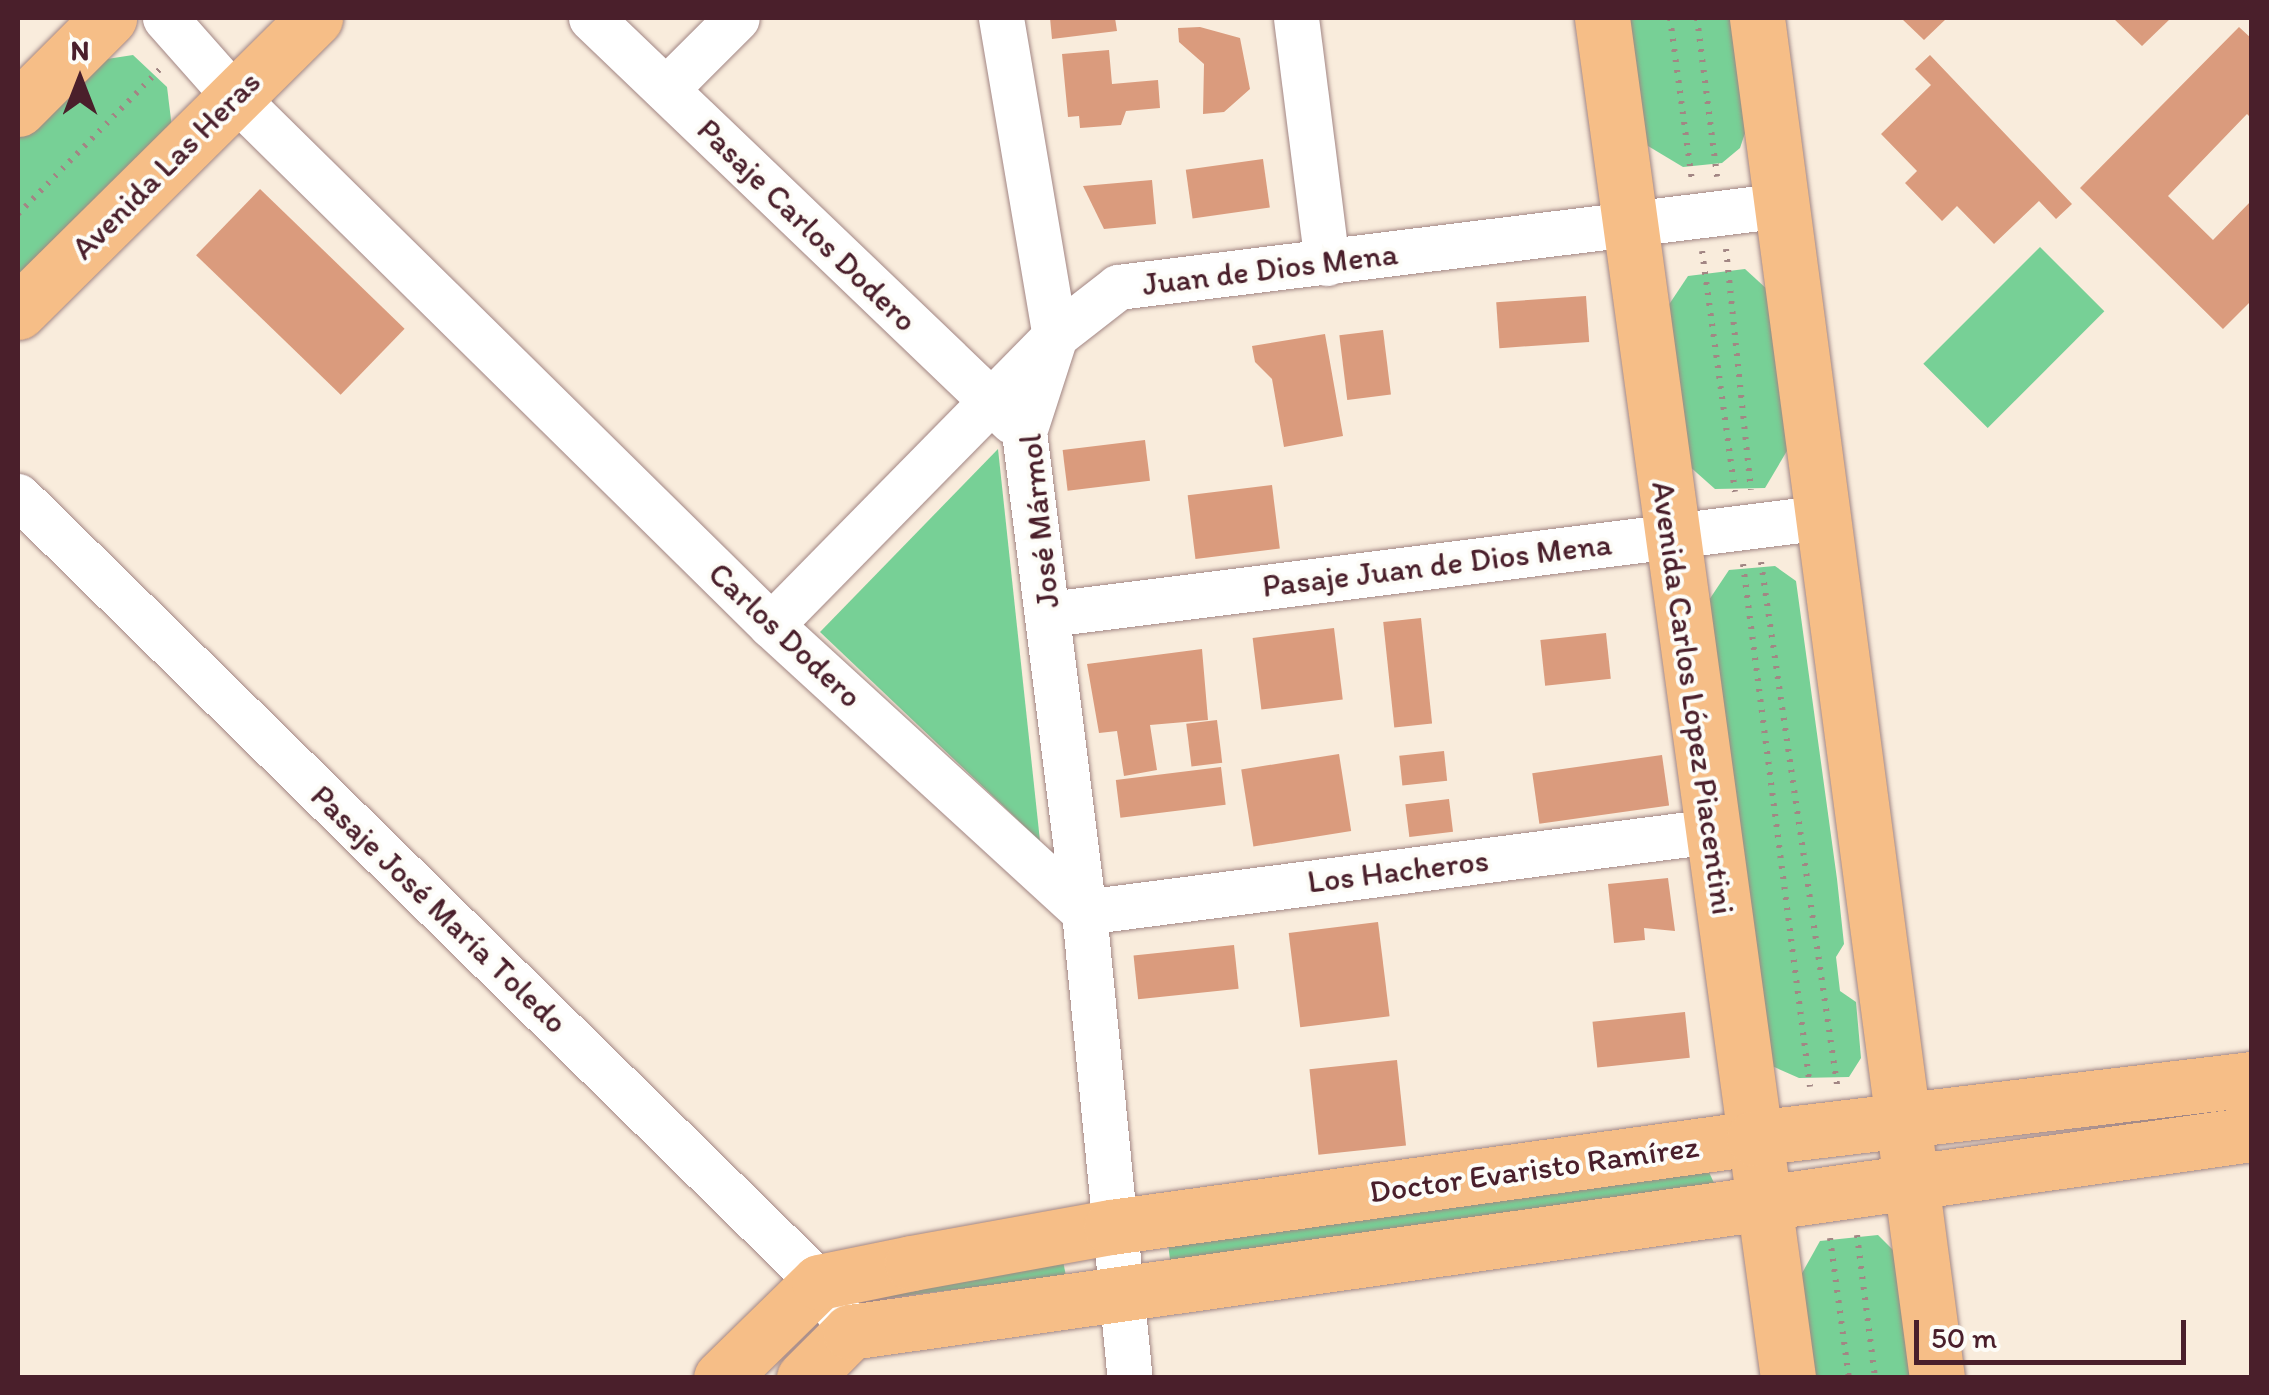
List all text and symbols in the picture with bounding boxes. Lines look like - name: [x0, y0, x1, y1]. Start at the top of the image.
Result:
- north arrow: [30, 30, 130, 130]
- text: N: [71, 33, 89, 67]
- street label: Avenida Las Heras: [64, 63, 268, 267]
- street label: Pasaje Carlos Dodero: [689, 110, 925, 340]
- street label: Juan de Dios Mena: [1141, 234, 1399, 304]
- street label: José Mármol: [1011, 433, 1067, 609]
- street label: Avenida Carlos López Piacentini: [1644, 479, 1742, 917]
- street label: Pasaje Juan de Dios Mena: [1261, 525, 1613, 605]
- street label: Carlos Dodero: [700, 554, 870, 716]
- street label: Pasaje José María Toledo: [304, 778, 574, 1040]
- street label: Los Hacheros: [1305, 841, 1491, 901]
- street label: Doctor Evaristo Ramírez: [1367, 1127, 1701, 1211]
- scale bar: [1919, 1300, 2192, 1362]
- text: 50 m: [1931, 1319, 1997, 1356]

